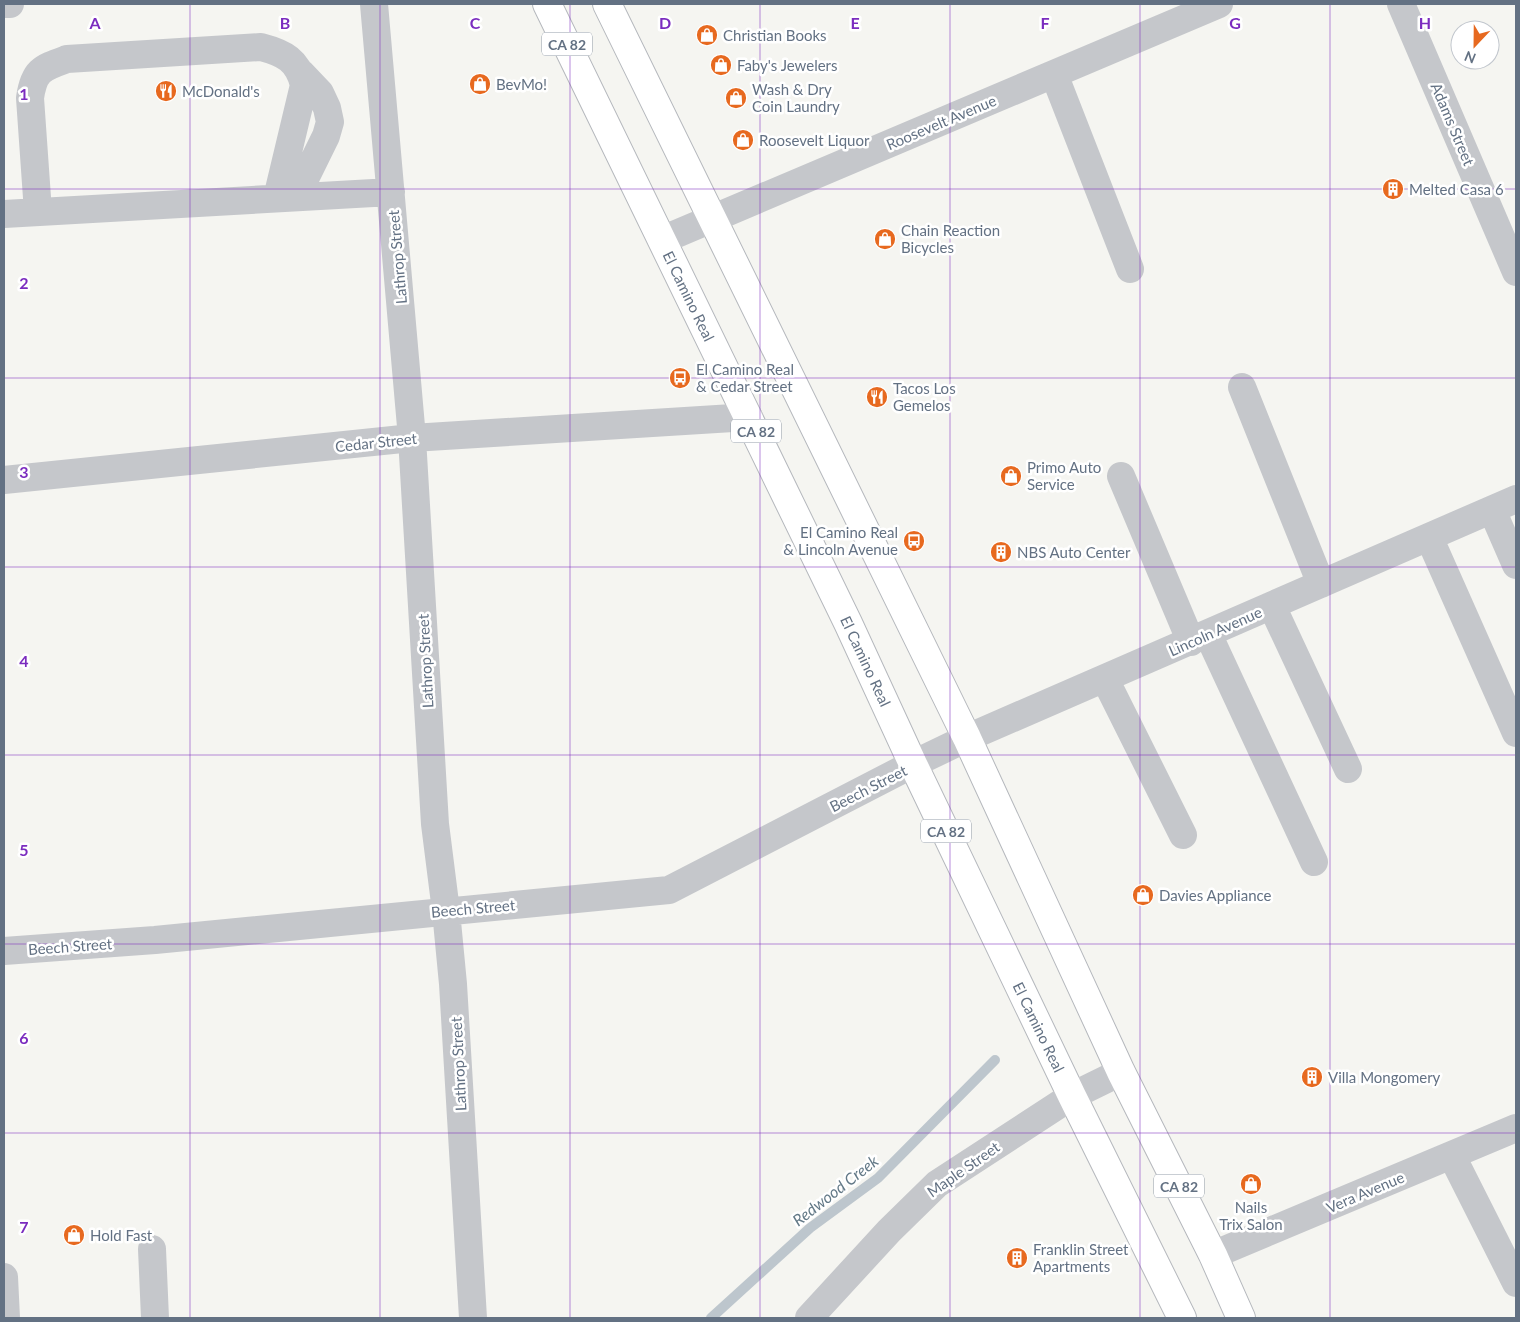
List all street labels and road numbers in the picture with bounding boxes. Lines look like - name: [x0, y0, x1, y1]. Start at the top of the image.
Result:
- road number: CA 82: [542, 33, 592, 56]
- street label: Adams Street: [1428, 80, 1479, 169]
- street label: Roosevelt Avenue: [883, 91, 999, 153]
- street label: Lathrop Street: [384, 209, 410, 305]
- street label: El Camino Real: [659, 248, 719, 344]
- road number: CA 82: [731, 420, 781, 442]
- street label: Cedar Street: [334, 429, 418, 455]
- street label: Lincoln Avenue: [1166, 602, 1264, 660]
- street label: Lathrop Street: [414, 613, 436, 709]
- street label: El Camino Real: [837, 613, 895, 709]
- street label: Beech Street: [826, 761, 910, 815]
- road number: CA 82: [921, 819, 971, 842]
- street label: Beech Street: [430, 895, 516, 921]
- street label: Beech Street: [27, 934, 113, 958]
- street label: El Camino Real: [1009, 979, 1069, 1075]
- street label: Lathrop Street: [447, 1016, 469, 1112]
- street label: Maple Street: [923, 1137, 1003, 1201]
- street label: Vera Avenue: [1323, 1168, 1407, 1216]
- road number: CA 82: [1154, 1174, 1204, 1198]

